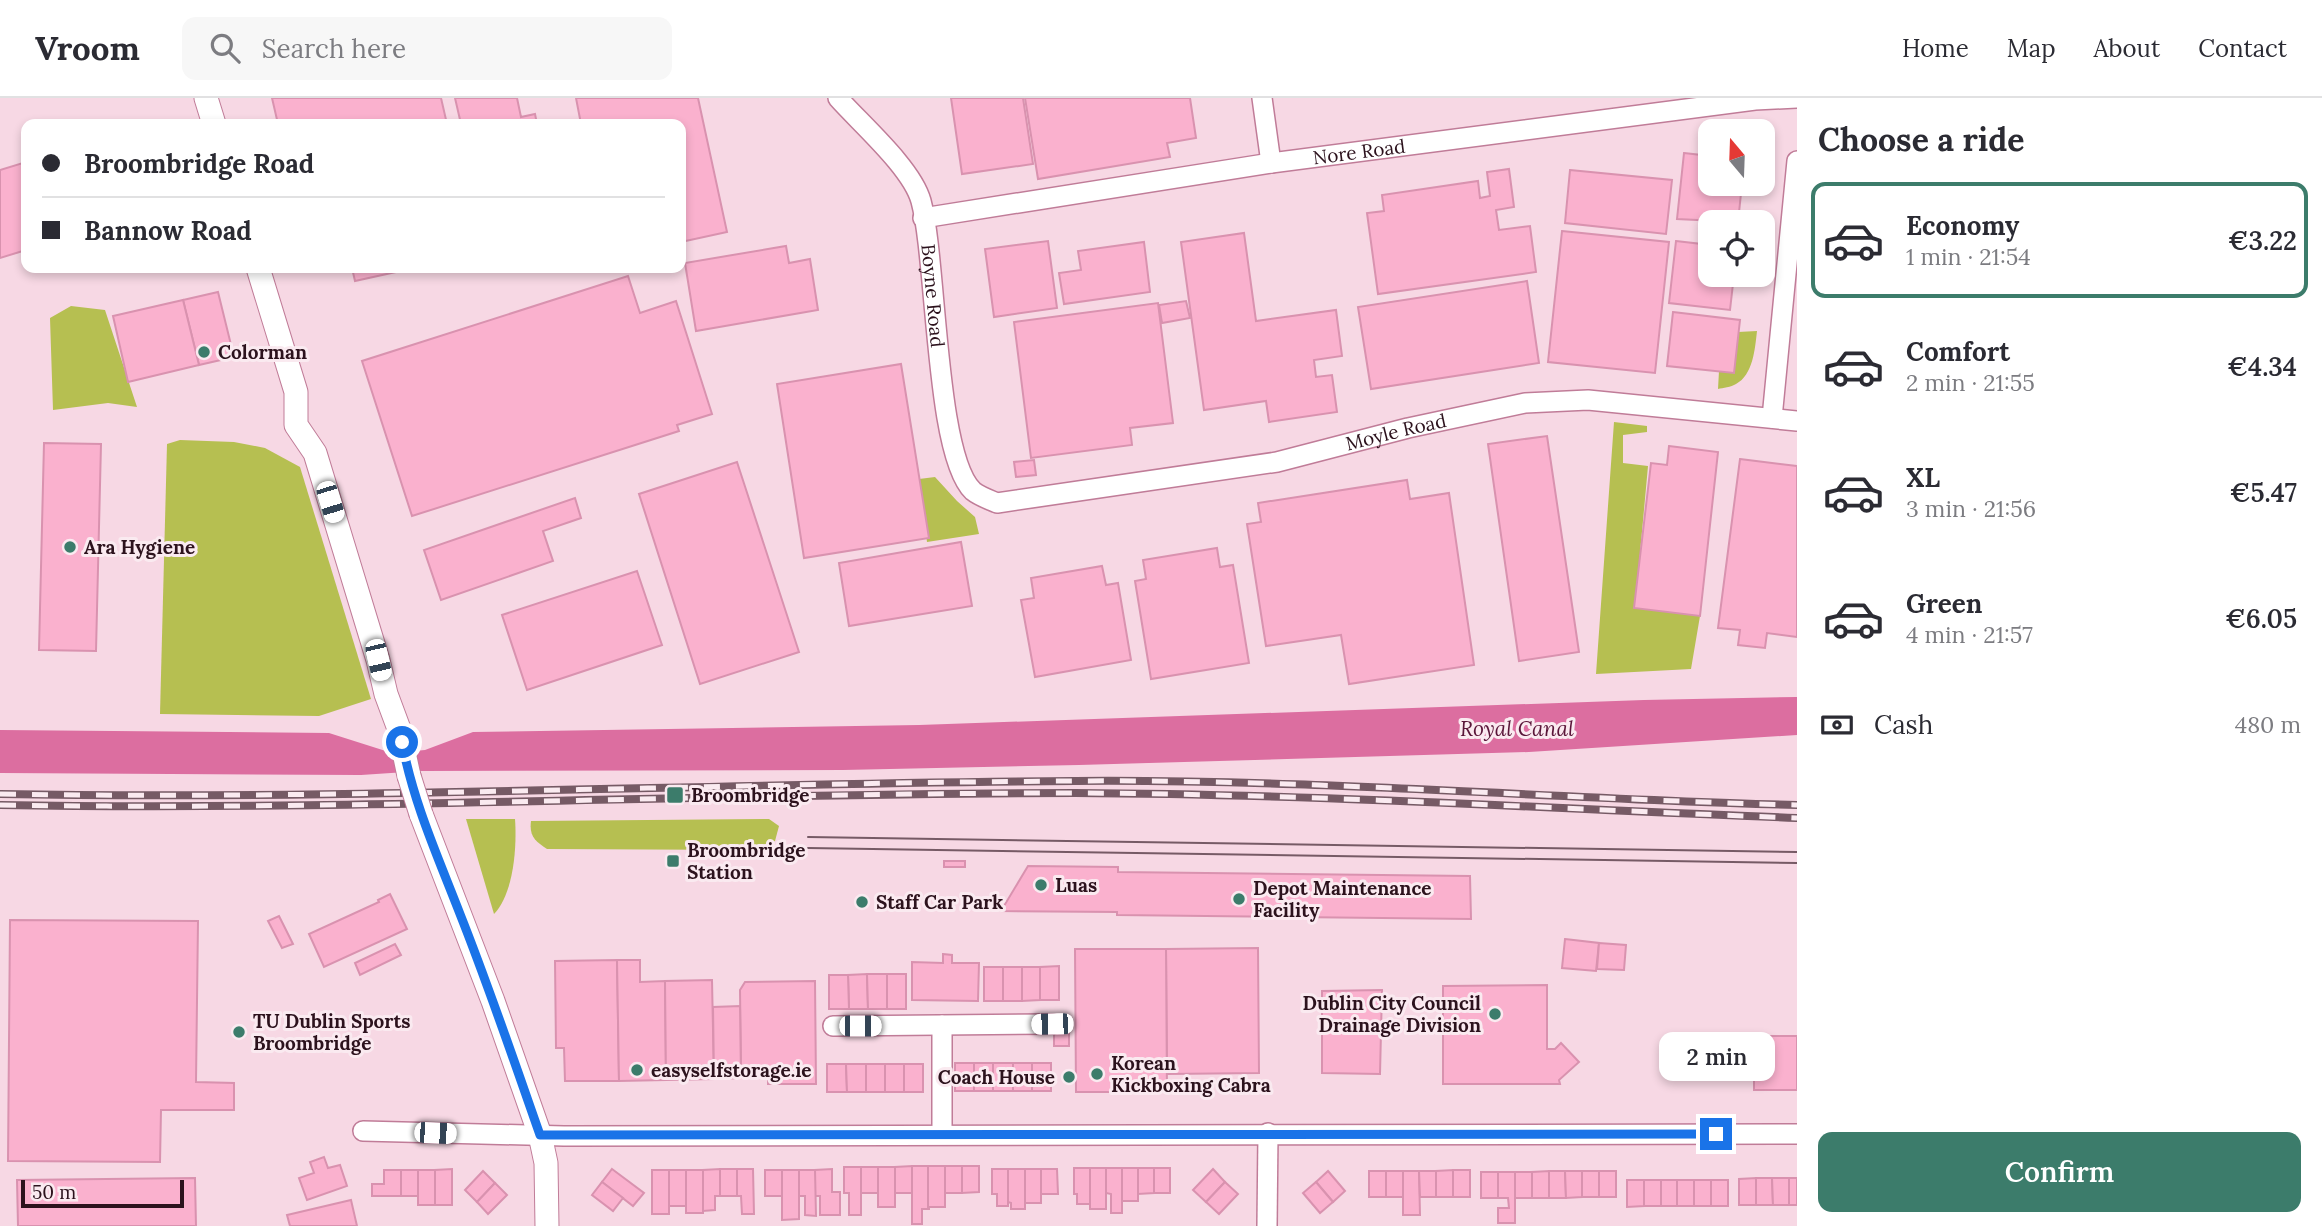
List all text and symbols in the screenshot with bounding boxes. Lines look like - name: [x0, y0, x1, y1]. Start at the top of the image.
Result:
- search box: [182, 17, 672, 80]
- text: Vroom: [35, 27, 140, 69]
- icon: search: [206, 29, 244, 67]
- text: Search here: [262, 32, 406, 65]
- text: Home: [1902, 33, 1969, 64]
- text: Map: [2007, 33, 2056, 64]
- text: About: [2094, 33, 2160, 64]
- text: Contact: [2198, 33, 2287, 64]
- north arrow: [1698, 119, 1774, 196]
- map controls: [1698, 119, 1775, 287]
- text: Choose a ride: [1818, 119, 2025, 160]
- street label: Nore Road: [1311, 134, 1407, 169]
- text: Broombridge Road: [84, 147, 314, 180]
- icon: car: [1822, 209, 1885, 272]
- text: Economy: [1906, 209, 2019, 242]
- button: locate: [1698, 210, 1775, 287]
- text: Bannow Road: [84, 214, 252, 247]
- text: €3.22: [2228, 224, 2297, 257]
- text: 1 min · 21:54: [1906, 242, 2031, 271]
- street label: Boyne Road: [916, 243, 950, 349]
- icon: car: [1822, 335, 1885, 398]
- text: Comfort: [1906, 335, 2010, 368]
- place label: Colorman: [218, 340, 307, 364]
- marker: Colorman: [196, 344, 212, 360]
- text: €4.34: [2227, 350, 2297, 383]
- text: 2 min · 21:55: [1906, 368, 2035, 397]
- street label: Moyle Road: [1343, 408, 1448, 456]
- icon: car: [1822, 461, 1885, 524]
- text: XL: [1906, 461, 1940, 494]
- text: €5.47: [2230, 476, 2297, 509]
- car: [314, 479, 347, 525]
- text: 3 min · 21:56: [1906, 494, 2036, 523]
- place label: Ara Hygiene: [84, 535, 195, 559]
- marker: Ara Hygiene: [62, 539, 78, 555]
- icon: car: [1822, 587, 1885, 650]
- text: Green: [1906, 587, 1982, 620]
- text: €6.05: [2225, 602, 2297, 635]
- text: 4 min · 21:57: [1906, 620, 2033, 649]
- car: [364, 637, 393, 683]
- icon: cash: [1818, 706, 1856, 744]
- text: Cash: [1874, 708, 1933, 741]
- text: 480 m: [2235, 710, 2301, 739]
- water label: Royal Canal: [1460, 715, 1574, 742]
- route start: [386, 726, 418, 758]
- place label: Broombridge: [691, 783, 810, 807]
- marker: Broombridge: [665, 785, 685, 805]
- place label: Broombridge Station: [687, 838, 806, 884]
- marker: Broombridge Station: [665, 853, 681, 869]
- place label: Luas: [1055, 873, 1097, 897]
- place label: Depot Maintenance Facility: [1253, 876, 1432, 922]
- marker: Luas: [1033, 877, 1049, 893]
- place label: Staff Car Park: [876, 890, 1003, 914]
- marker: Depot Maintenance Facility: [1231, 891, 1247, 907]
- marker: Staff Car Park: [854, 894, 870, 910]
- place label: Dublin City Council Drainage Division: [1303, 991, 1481, 1037]
- marker: Dublin City Council Drainage Division: [1487, 1006, 1503, 1022]
- place label: TU Dublin Sports Broombridge: [253, 1009, 411, 1055]
- car: [1031, 1013, 1074, 1035]
- car: [840, 1016, 882, 1037]
- marker: TU Dublin Sports Broombridge: [231, 1024, 247, 1040]
- callout: 2 min: [1658, 1032, 1774, 1082]
- text: 2 min: [1687, 1042, 1747, 1071]
- place label: Korean Kickboxing Cabra: [1111, 1051, 1271, 1097]
- place label: easyselfstorage.ie: [651, 1058, 812, 1082]
- marker: easyselfstorage.ie: [629, 1062, 645, 1078]
- place label: Coach House: [938, 1065, 1055, 1089]
- marker: Korean Kickboxing Cabra: [1089, 1066, 1105, 1082]
- marker: Coach House: [1061, 1069, 1077, 1085]
- route end: [1700, 1118, 1732, 1150]
- car: [414, 1122, 457, 1144]
- button: Confirm: [1818, 1132, 2301, 1212]
- scale bar: [21, 1177, 184, 1209]
- text: 50 m: [32, 1180, 76, 1204]

